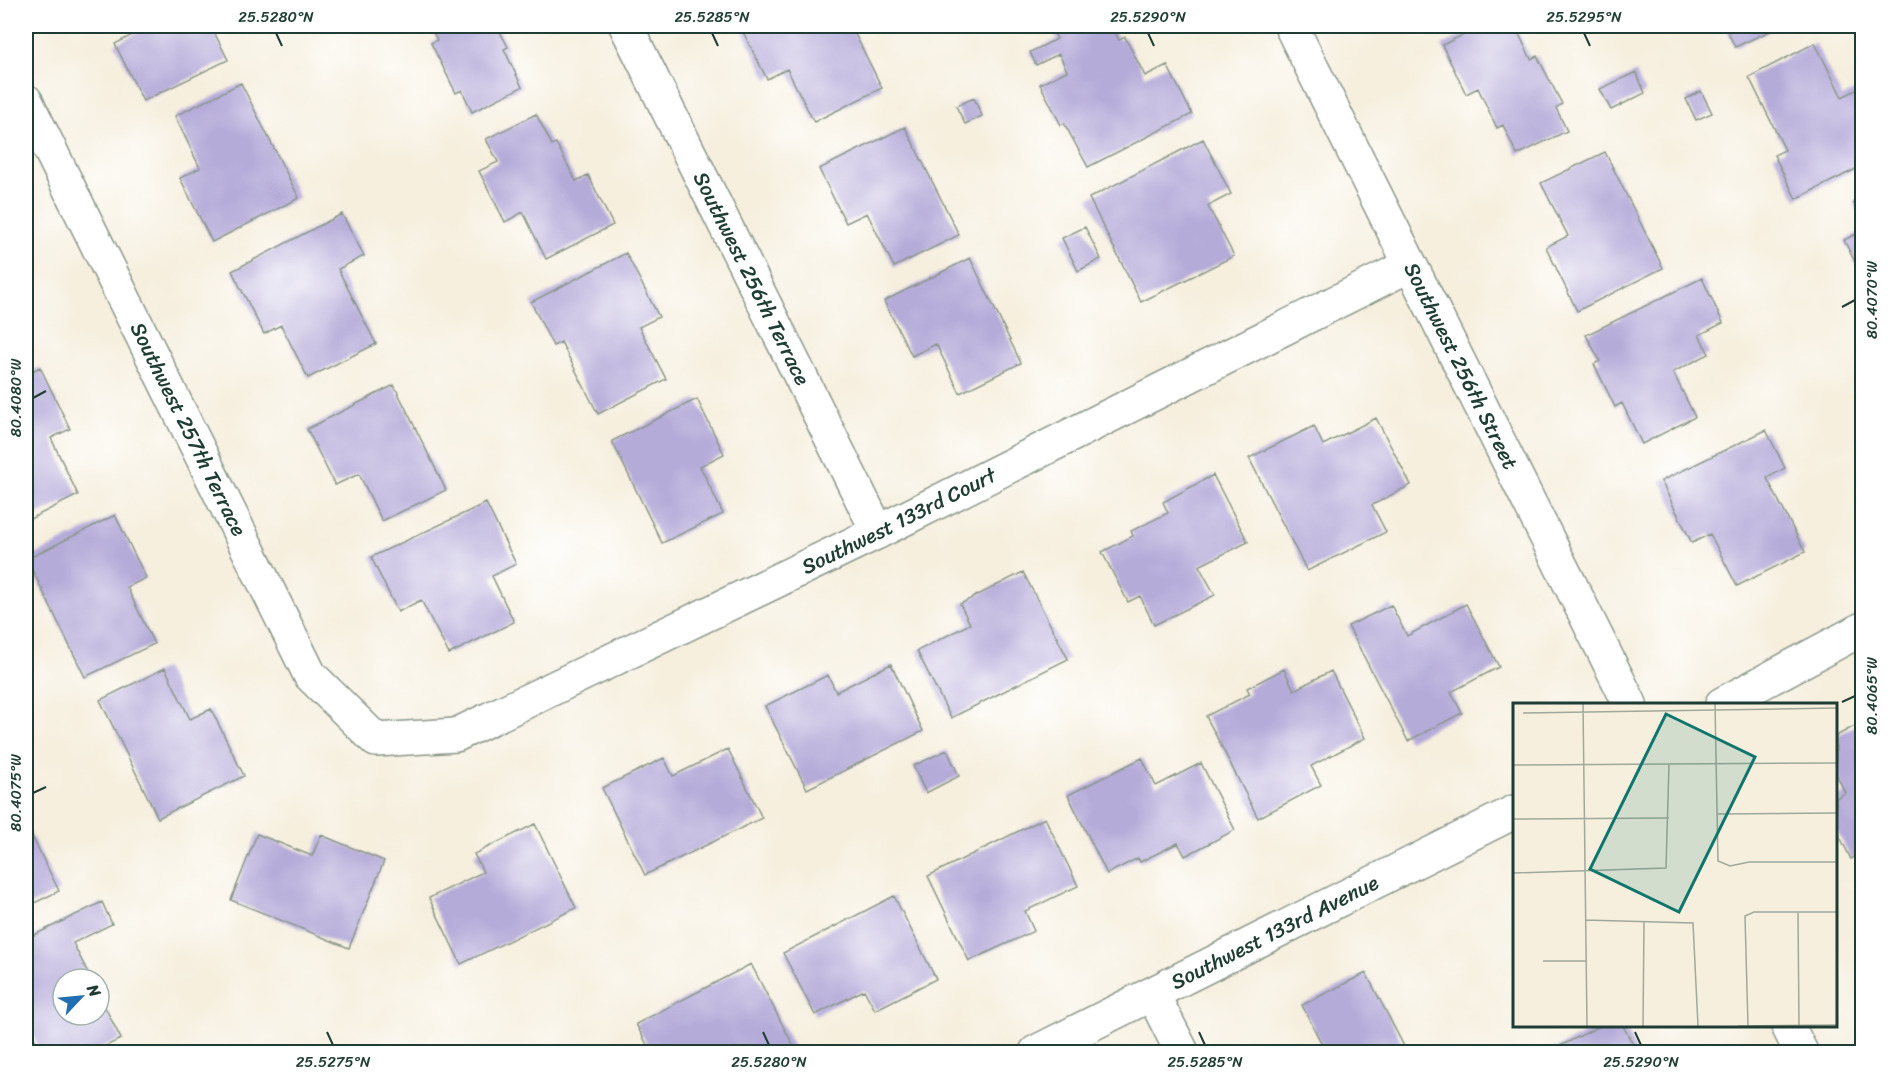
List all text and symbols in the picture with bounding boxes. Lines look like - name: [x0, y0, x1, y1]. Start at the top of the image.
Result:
- text: 25.5280°N: [238, 4, 314, 30]
- text: 25.5285°N: [674, 4, 750, 30]
- text: 25.5290°N: [1110, 4, 1186, 30]
- text: 25.5295°N: [1546, 4, 1622, 30]
- street label: Southwest 256th Terrace: [682, 165, 821, 392]
- street label: Southwest 256th Street: [1393, 255, 1529, 476]
- text: 80.4070°W: [1859, 261, 1885, 339]
- street label: Southwest 257th Terrace: [119, 315, 257, 543]
- text: 80.4080°W: [3, 358, 29, 437]
- street label: Southwest 133rd Court: [795, 456, 1004, 585]
- text: 80.4065°W: [1859, 657, 1885, 735]
- inset map: [1513, 703, 1837, 1027]
- text: 80.4075°W: [3, 754, 29, 832]
- street label: Southwest 133rd Avenue: [1164, 864, 1385, 1000]
- north arrow: [51, 967, 111, 1027]
- text: N: [78, 978, 110, 1003]
- text: 25.5275°N: [296, 1049, 371, 1075]
- text: 25.5280°N: [731, 1049, 807, 1075]
- text: 25.5285°N: [1167, 1049, 1243, 1075]
- text: 25.5290°N: [1603, 1049, 1679, 1075]

